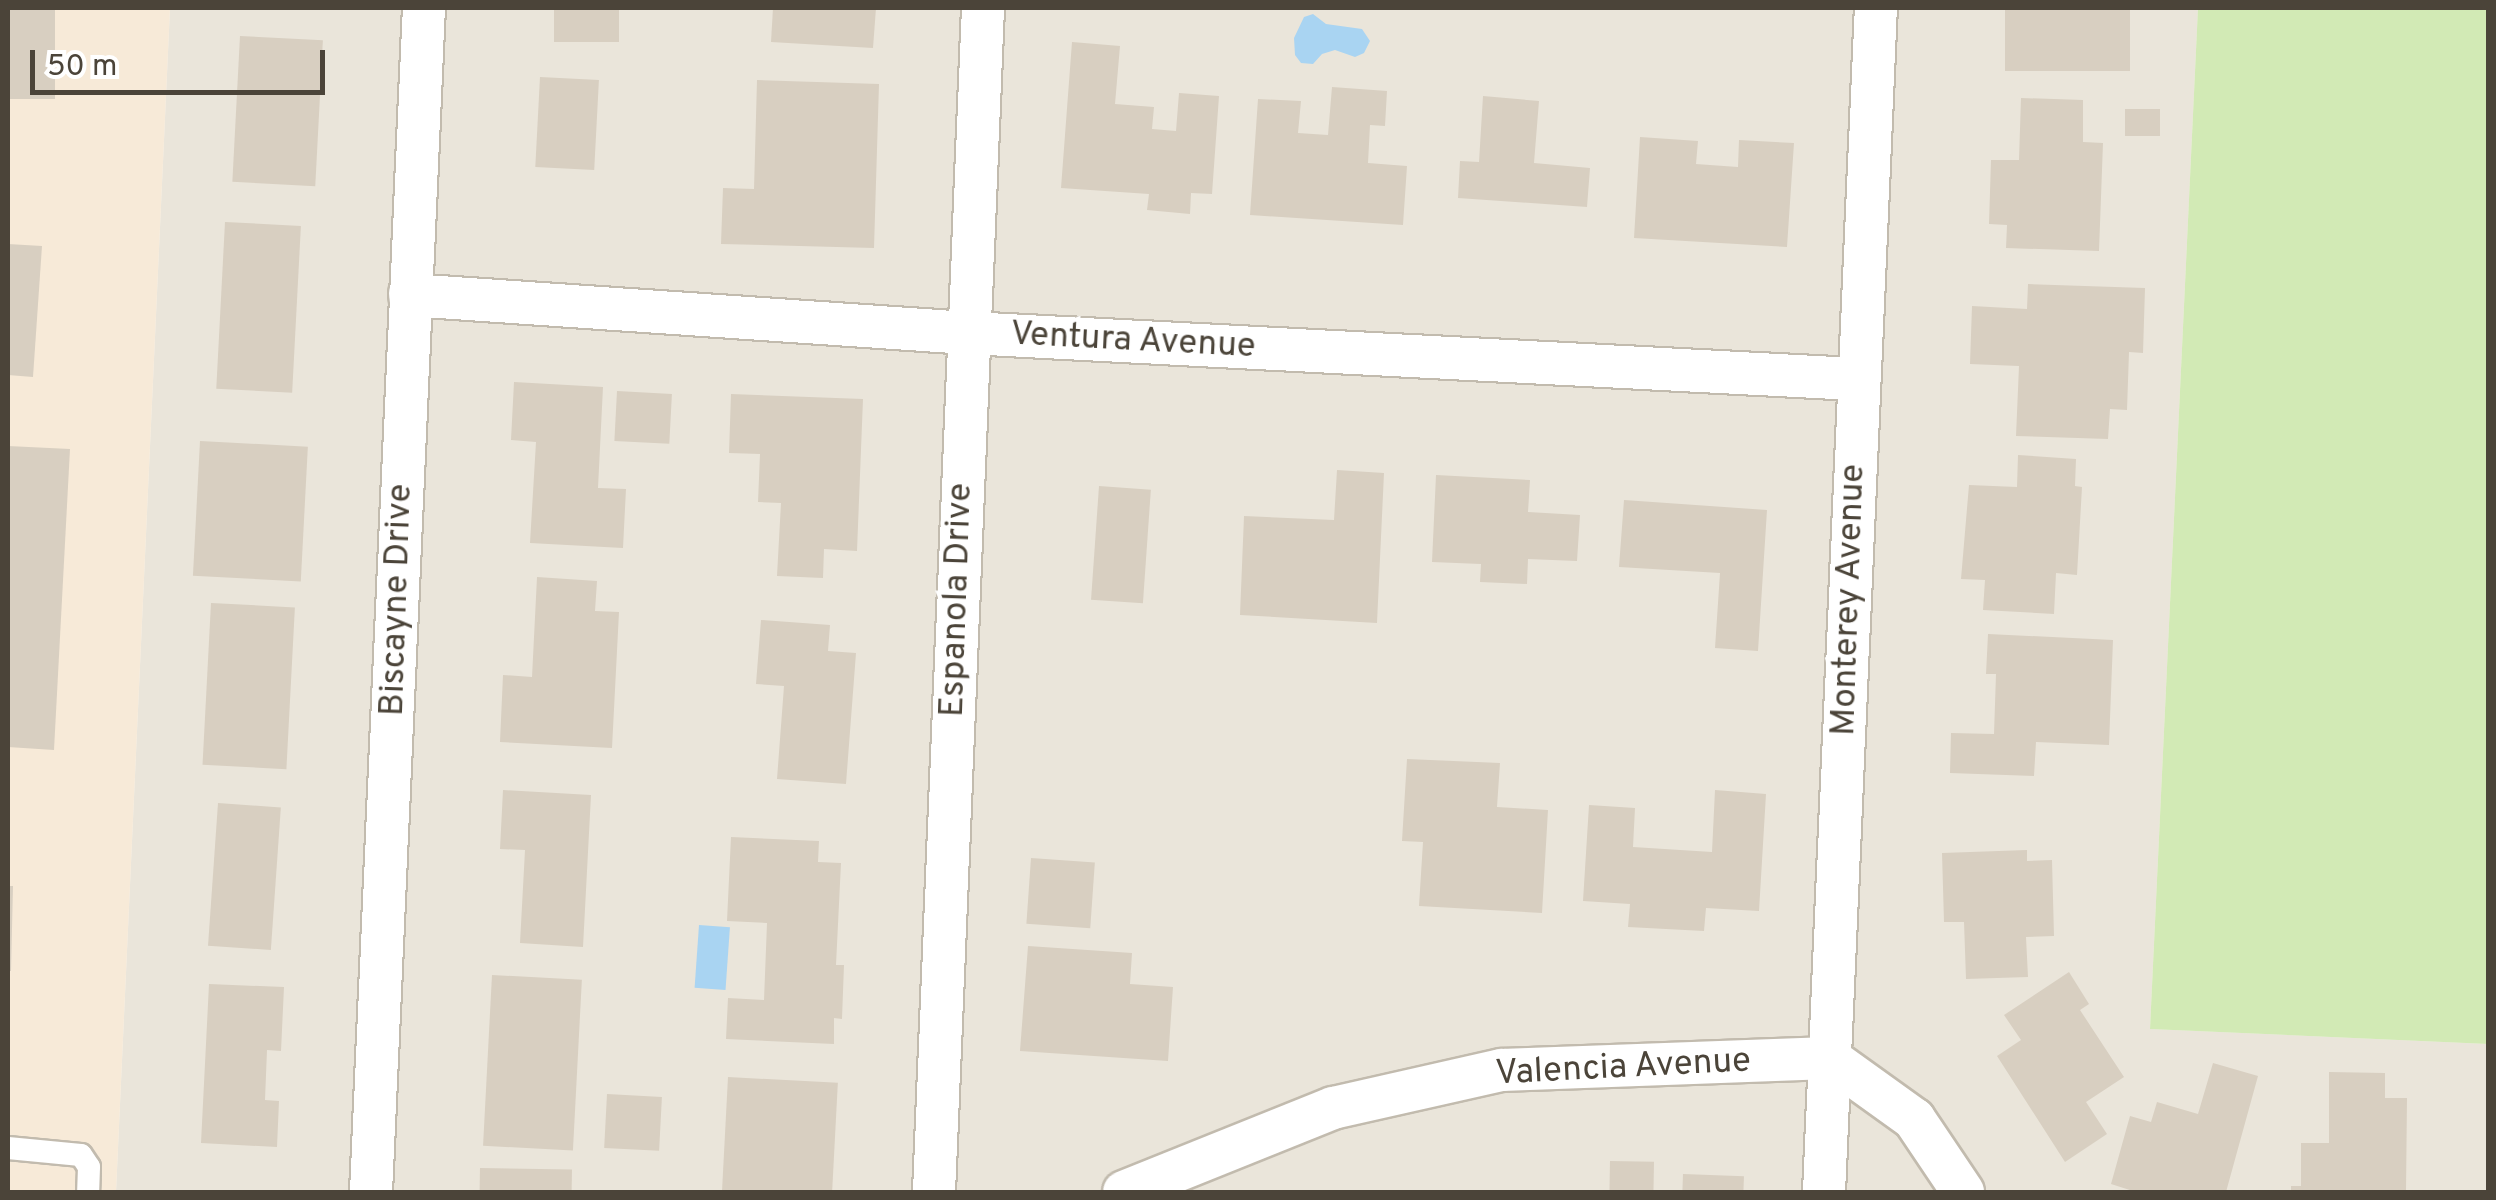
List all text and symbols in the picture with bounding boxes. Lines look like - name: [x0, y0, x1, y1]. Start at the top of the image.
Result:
- scale bar: [35, 30, 330, 92]
- text: 50 m: [47, 49, 117, 86]
- street label: Ventura Avenue: [1009, 314, 1257, 368]
- street label: Monterey Avenue: [1823, 463, 1875, 737]
- street label: Espanola Drive: [932, 482, 982, 718]
- street label: Biscayne Drive: [372, 483, 422, 717]
- street label: Valencia Avenue: [1493, 1040, 1753, 1096]

